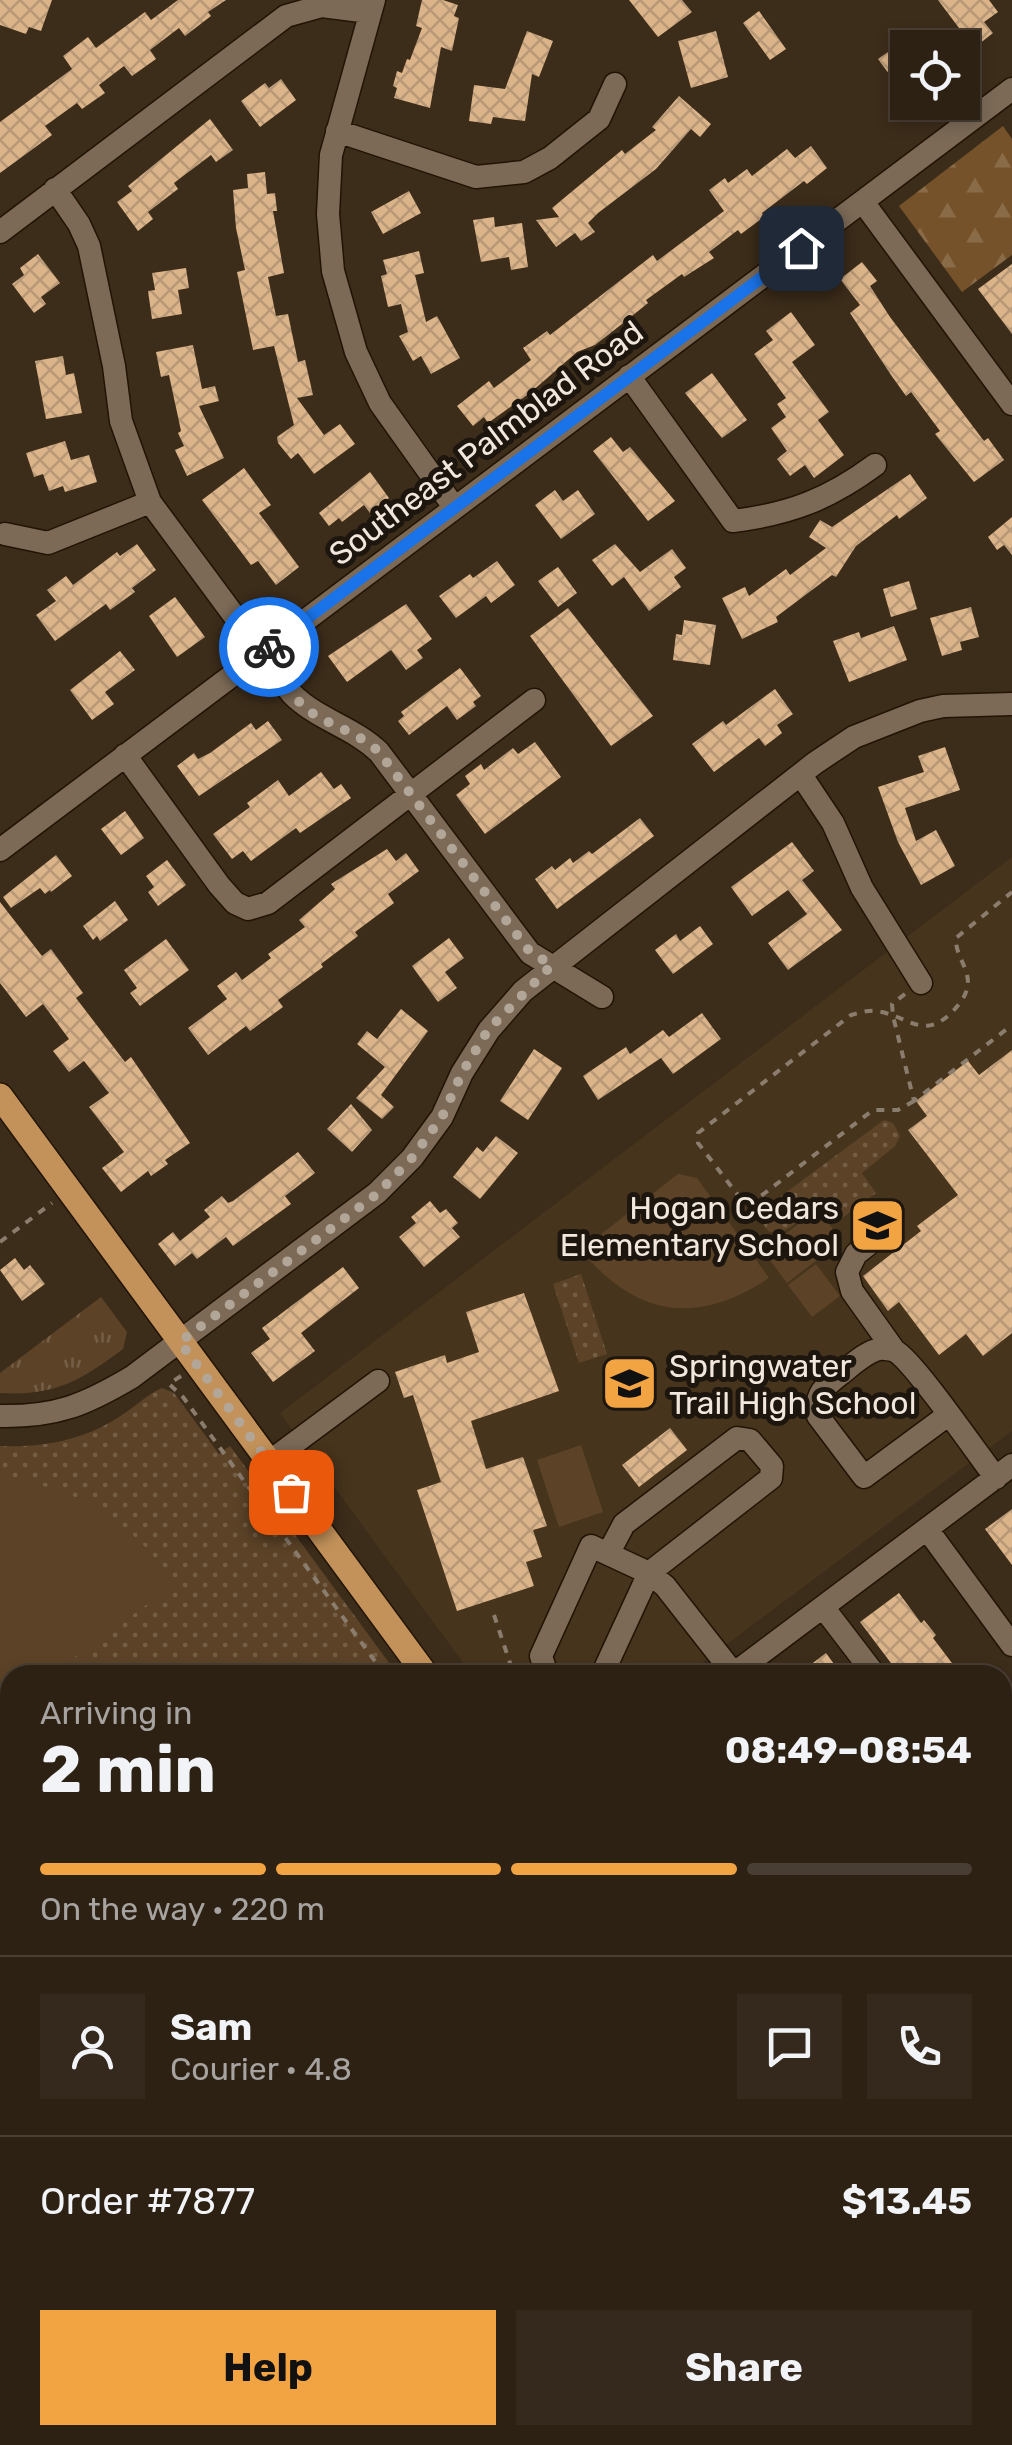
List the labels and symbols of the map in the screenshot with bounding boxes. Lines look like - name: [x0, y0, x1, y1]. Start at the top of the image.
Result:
- pin: [759, 206, 844, 291]
- street label: Southeast Palmblad Road: [322, 313, 650, 573]
- courier: [219, 597, 319, 697]
- place label: Hogan Cedars Elementary School: [560, 1189, 839, 1264]
- school or university icon: Hogan Cedars Elementary School: [848, 1196, 908, 1256]
- place label: Springwater Trail High School: [669, 1347, 916, 1422]
- school or university icon: Springwater Trail High School: [600, 1354, 660, 1414]
- pin: [249, 1450, 334, 1535]

